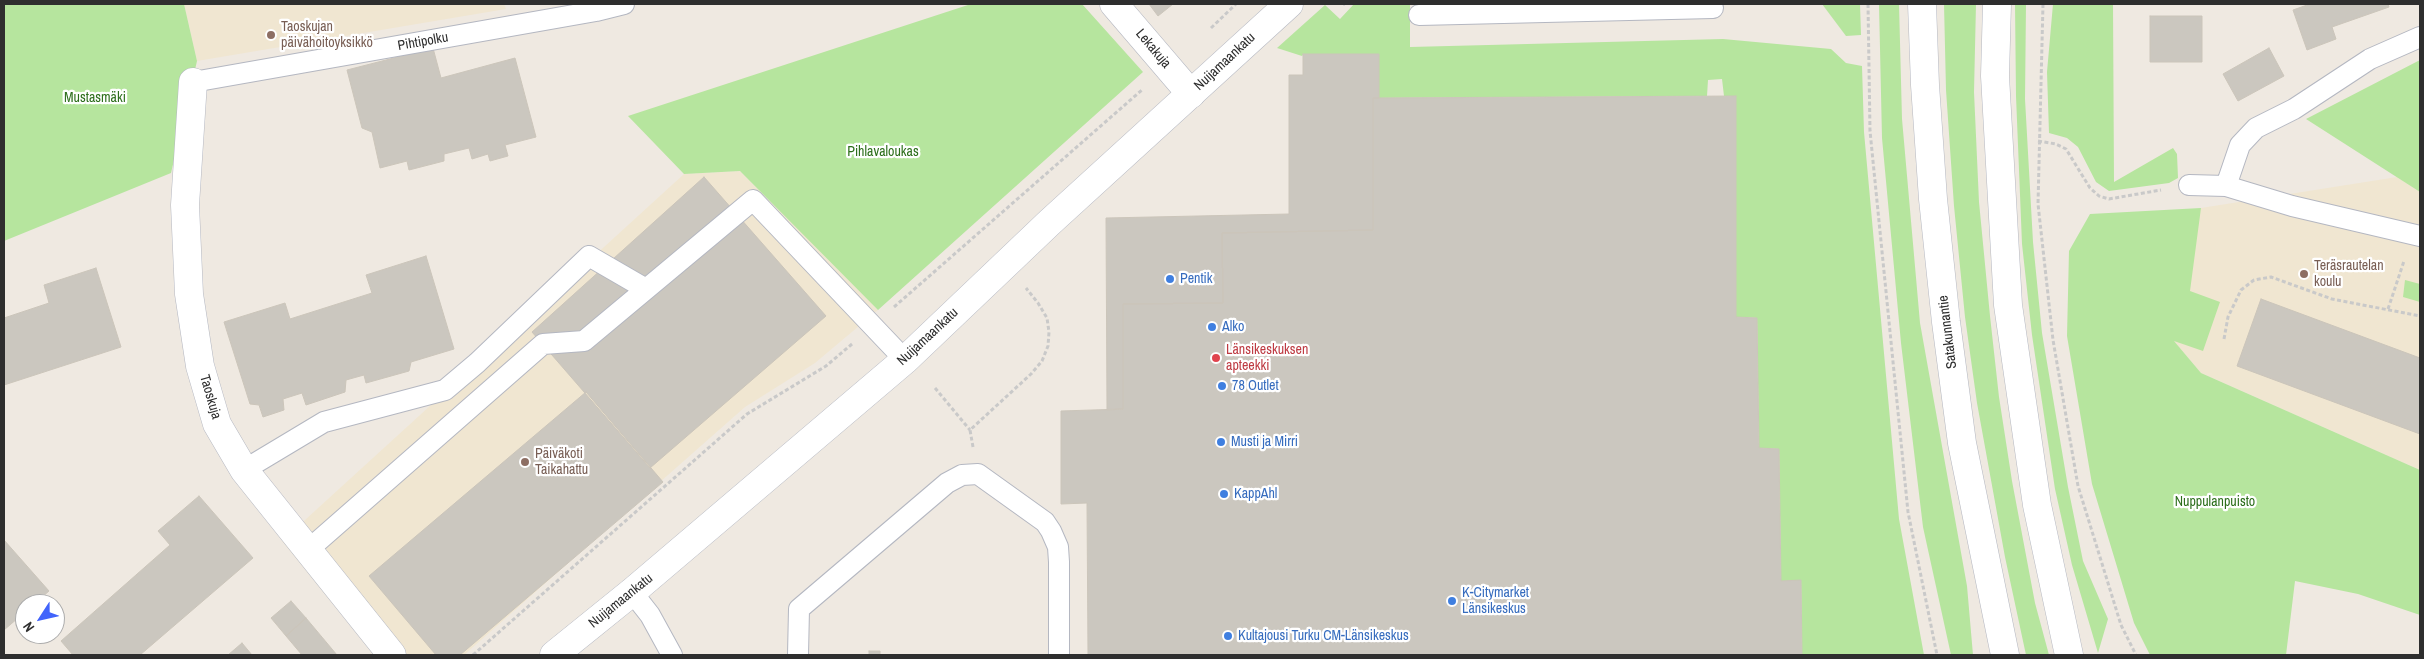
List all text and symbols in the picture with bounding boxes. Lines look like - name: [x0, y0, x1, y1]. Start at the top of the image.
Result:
- place label: Taoskujan päivähoitoyksikkö: [281, 19, 373, 52]
- street label: Lekakuja: [1132, 26, 1174, 72]
- marker: Taoskujan päivähoitoyksikkö: [265, 29, 277, 41]
- street label: Pihtipolku: [396, 29, 450, 55]
- street label: Nuijamaankatu: [1191, 30, 1259, 94]
- park label: Mustasmäki: [64, 90, 126, 106]
- park label: Pihlavaloukas: [847, 144, 919, 160]
- place label: Teräsrautelan koulu: [2314, 258, 2384, 290]
- marker: Teräsrautelan koulu: [2298, 268, 2310, 280]
- place label: Pentik: [1180, 271, 1213, 287]
- marker: Pentik: [1164, 273, 1176, 285]
- street label: Satakunnantie: [1935, 294, 1961, 370]
- street label: Nuijamaankatu: [894, 305, 962, 369]
- place label: Alko: [1222, 319, 1244, 335]
- marker: Alko: [1206, 321, 1218, 333]
- place label: Länsikeskuksen apteekki: [1226, 342, 1308, 374]
- marker: Länsikeskuksen apteekki: [1210, 352, 1222, 364]
- street label: Taoskuja: [196, 373, 224, 421]
- place label: 78 Outlet: [1232, 378, 1279, 394]
- marker: 78 Outlet: [1216, 380, 1228, 392]
- place label: Musti ja Mirri: [1231, 434, 1298, 450]
- marker: Musti ja Mirri: [1215, 436, 1227, 448]
- place label: Päiväkoti Taikahattu: [535, 446, 588, 478]
- marker: Päiväkoti Taikahattu: [519, 456, 531, 468]
- place label: KappAhl: [1234, 486, 1277, 502]
- marker: KappAhl: [1218, 488, 1230, 500]
- park label: Nuppulanpuisto: [2175, 494, 2255, 510]
- street label: Nuijamaankatu: [586, 570, 656, 632]
- place label: K-Citymarket Länsikeskus: [1462, 585, 1529, 618]
- north arrow: [15, 594, 65, 644]
- marker: K-Citymarket Länsikeskus: [1446, 595, 1458, 607]
- text: N: [19, 618, 38, 636]
- place label: Kultajousi Turku CM-Länsikeskus: [1238, 628, 1409, 644]
- marker: Kultajousi Turku CM-Länsikeskus: [1222, 630, 1234, 642]

